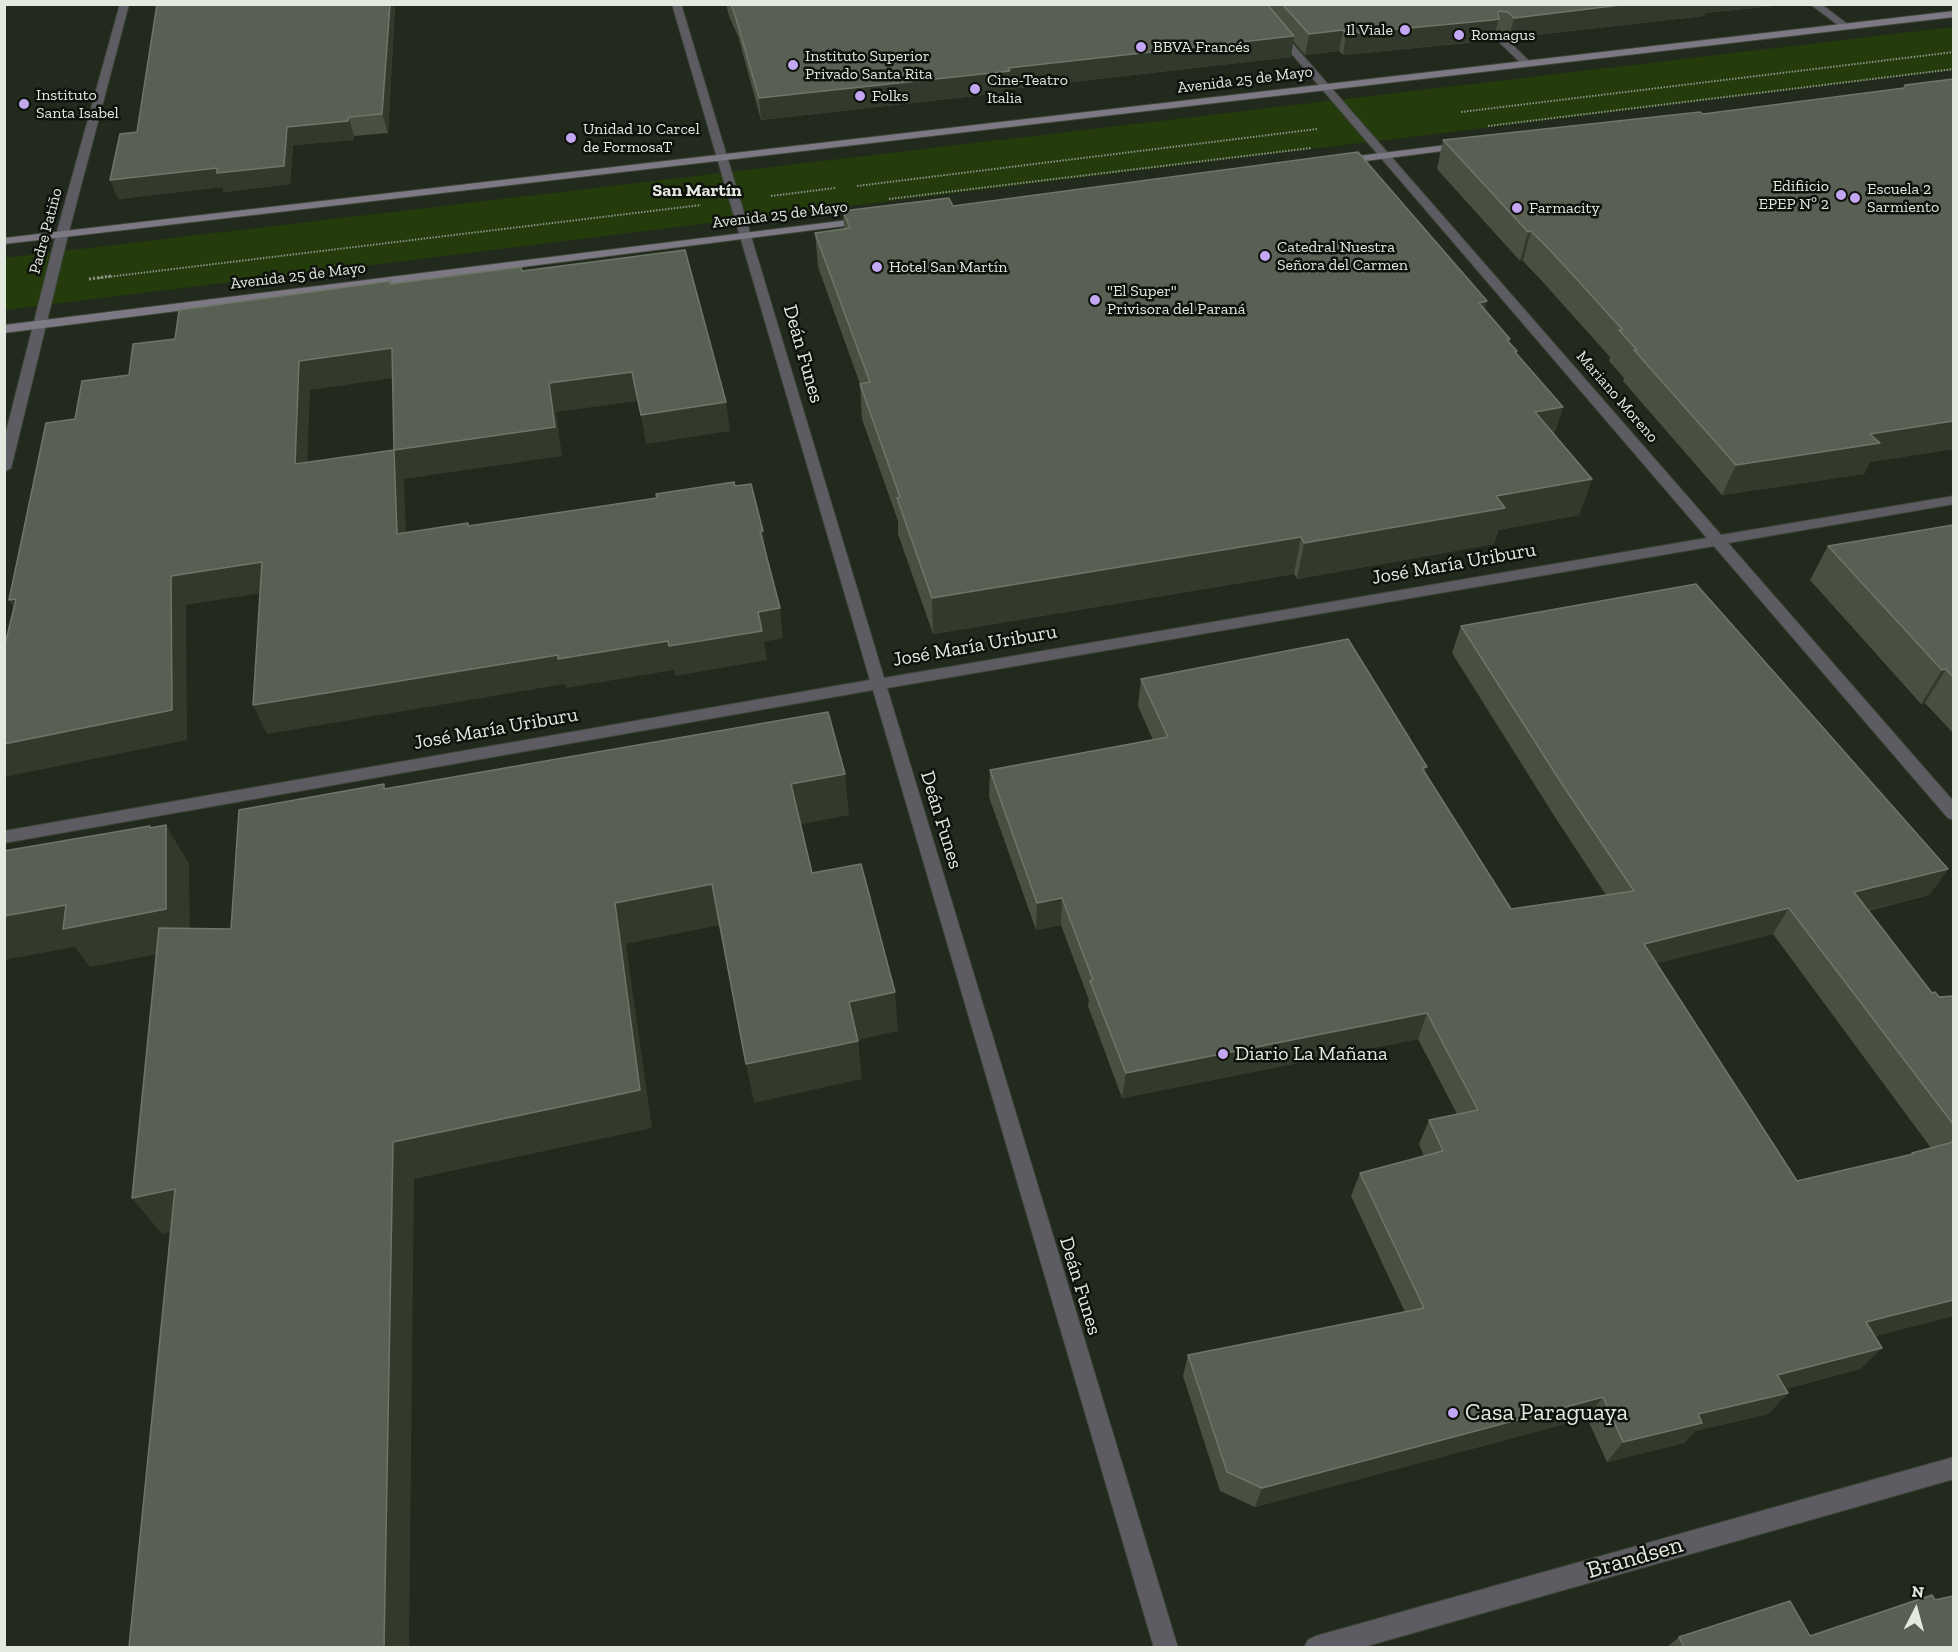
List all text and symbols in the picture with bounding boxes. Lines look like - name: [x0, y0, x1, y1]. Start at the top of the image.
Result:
- place label: Il Viale: [1346, 20, 1393, 40]
- marker: Il Viale: [1398, 23, 1412, 37]
- place label: Romagus: [1471, 25, 1535, 45]
- marker: Romagus: [1452, 28, 1466, 42]
- place label: BBVA Francés: [1153, 37, 1250, 57]
- marker: BBVA Francés: [1134, 40, 1148, 54]
- place label: Instituto Superior Privado Santa Rita: [805, 46, 932, 84]
- marker: Instituto Superior Privado Santa Rita: [786, 58, 800, 72]
- street label: Avenida 25 de Mayo: [1176, 62, 1314, 98]
- place label: Cine-Teatro Italia: [987, 70, 1068, 108]
- marker: Cine-Teatro Italia: [968, 82, 982, 96]
- place label: Instituto Santa Isabel: [36, 85, 119, 123]
- place label: Folks: [872, 86, 908, 106]
- marker: Folks: [853, 89, 867, 103]
- marker: Instituto Santa Isabel: [17, 97, 31, 111]
- place label: Unidad 10 Carcel de FormosaT: [583, 119, 700, 157]
- marker: Unidad 10 Carcel de FormosaT: [564, 131, 578, 145]
- place label: Edifiicio EPEP Nº 2: [1759, 176, 1829, 214]
- place label: Escuela 2 Sarmiento: [1867, 179, 1939, 217]
- district label: San Martín: [652, 180, 742, 202]
- street label: Padre Patiño: [25, 186, 67, 276]
- marker: Edifiicio EPEP Nº 2: [1834, 188, 1848, 202]
- marker: Escuela 2 Sarmiento: [1848, 191, 1862, 205]
- street label: Avenida 25 de Mayo: [711, 197, 849, 233]
- place label: Farmacity: [1529, 198, 1600, 218]
- marker: Farmacity: [1510, 201, 1524, 215]
- place label: Catedral Nuestra Señora del Carmen: [1277, 237, 1408, 275]
- marker: Catedral Nuestra Señora del Carmen: [1258, 249, 1272, 263]
- place label: Hotel San Martín: [889, 257, 1007, 277]
- street label: Avenida 25 de Mayo: [229, 258, 367, 294]
- marker: Hotel San Martín: [870, 260, 884, 274]
- place label: "El Super" Privisora del Paraná: [1107, 281, 1245, 319]
- marker: "El Super" Privisora del Paraná: [1088, 293, 1102, 307]
- street label: Deán Funes: [778, 302, 828, 406]
- street label: Mariano Moreno: [1572, 347, 1662, 447]
- street label: José María Uriburu: [1370, 538, 1538, 590]
- street label: José María Uriburu: [891, 620, 1059, 672]
- street label: José María Uriburu: [412, 703, 580, 755]
- street label: Deán Funes: [915, 768, 967, 872]
- place label: Diario La Mañana: [1235, 1042, 1388, 1066]
- marker: Diario La Mañana: [1216, 1047, 1230, 1061]
- street label: Deán Funes: [1054, 1234, 1106, 1338]
- place label: Casa Paraguaya: [1465, 1399, 1628, 1427]
- marker: Casa Paraguaya: [1446, 1406, 1460, 1420]
- street label: Brandsen: [1584, 1531, 1686, 1585]
- north arrow: [1886, 1580, 1946, 1640]
- text: N: [1911, 1582, 1925, 1602]

